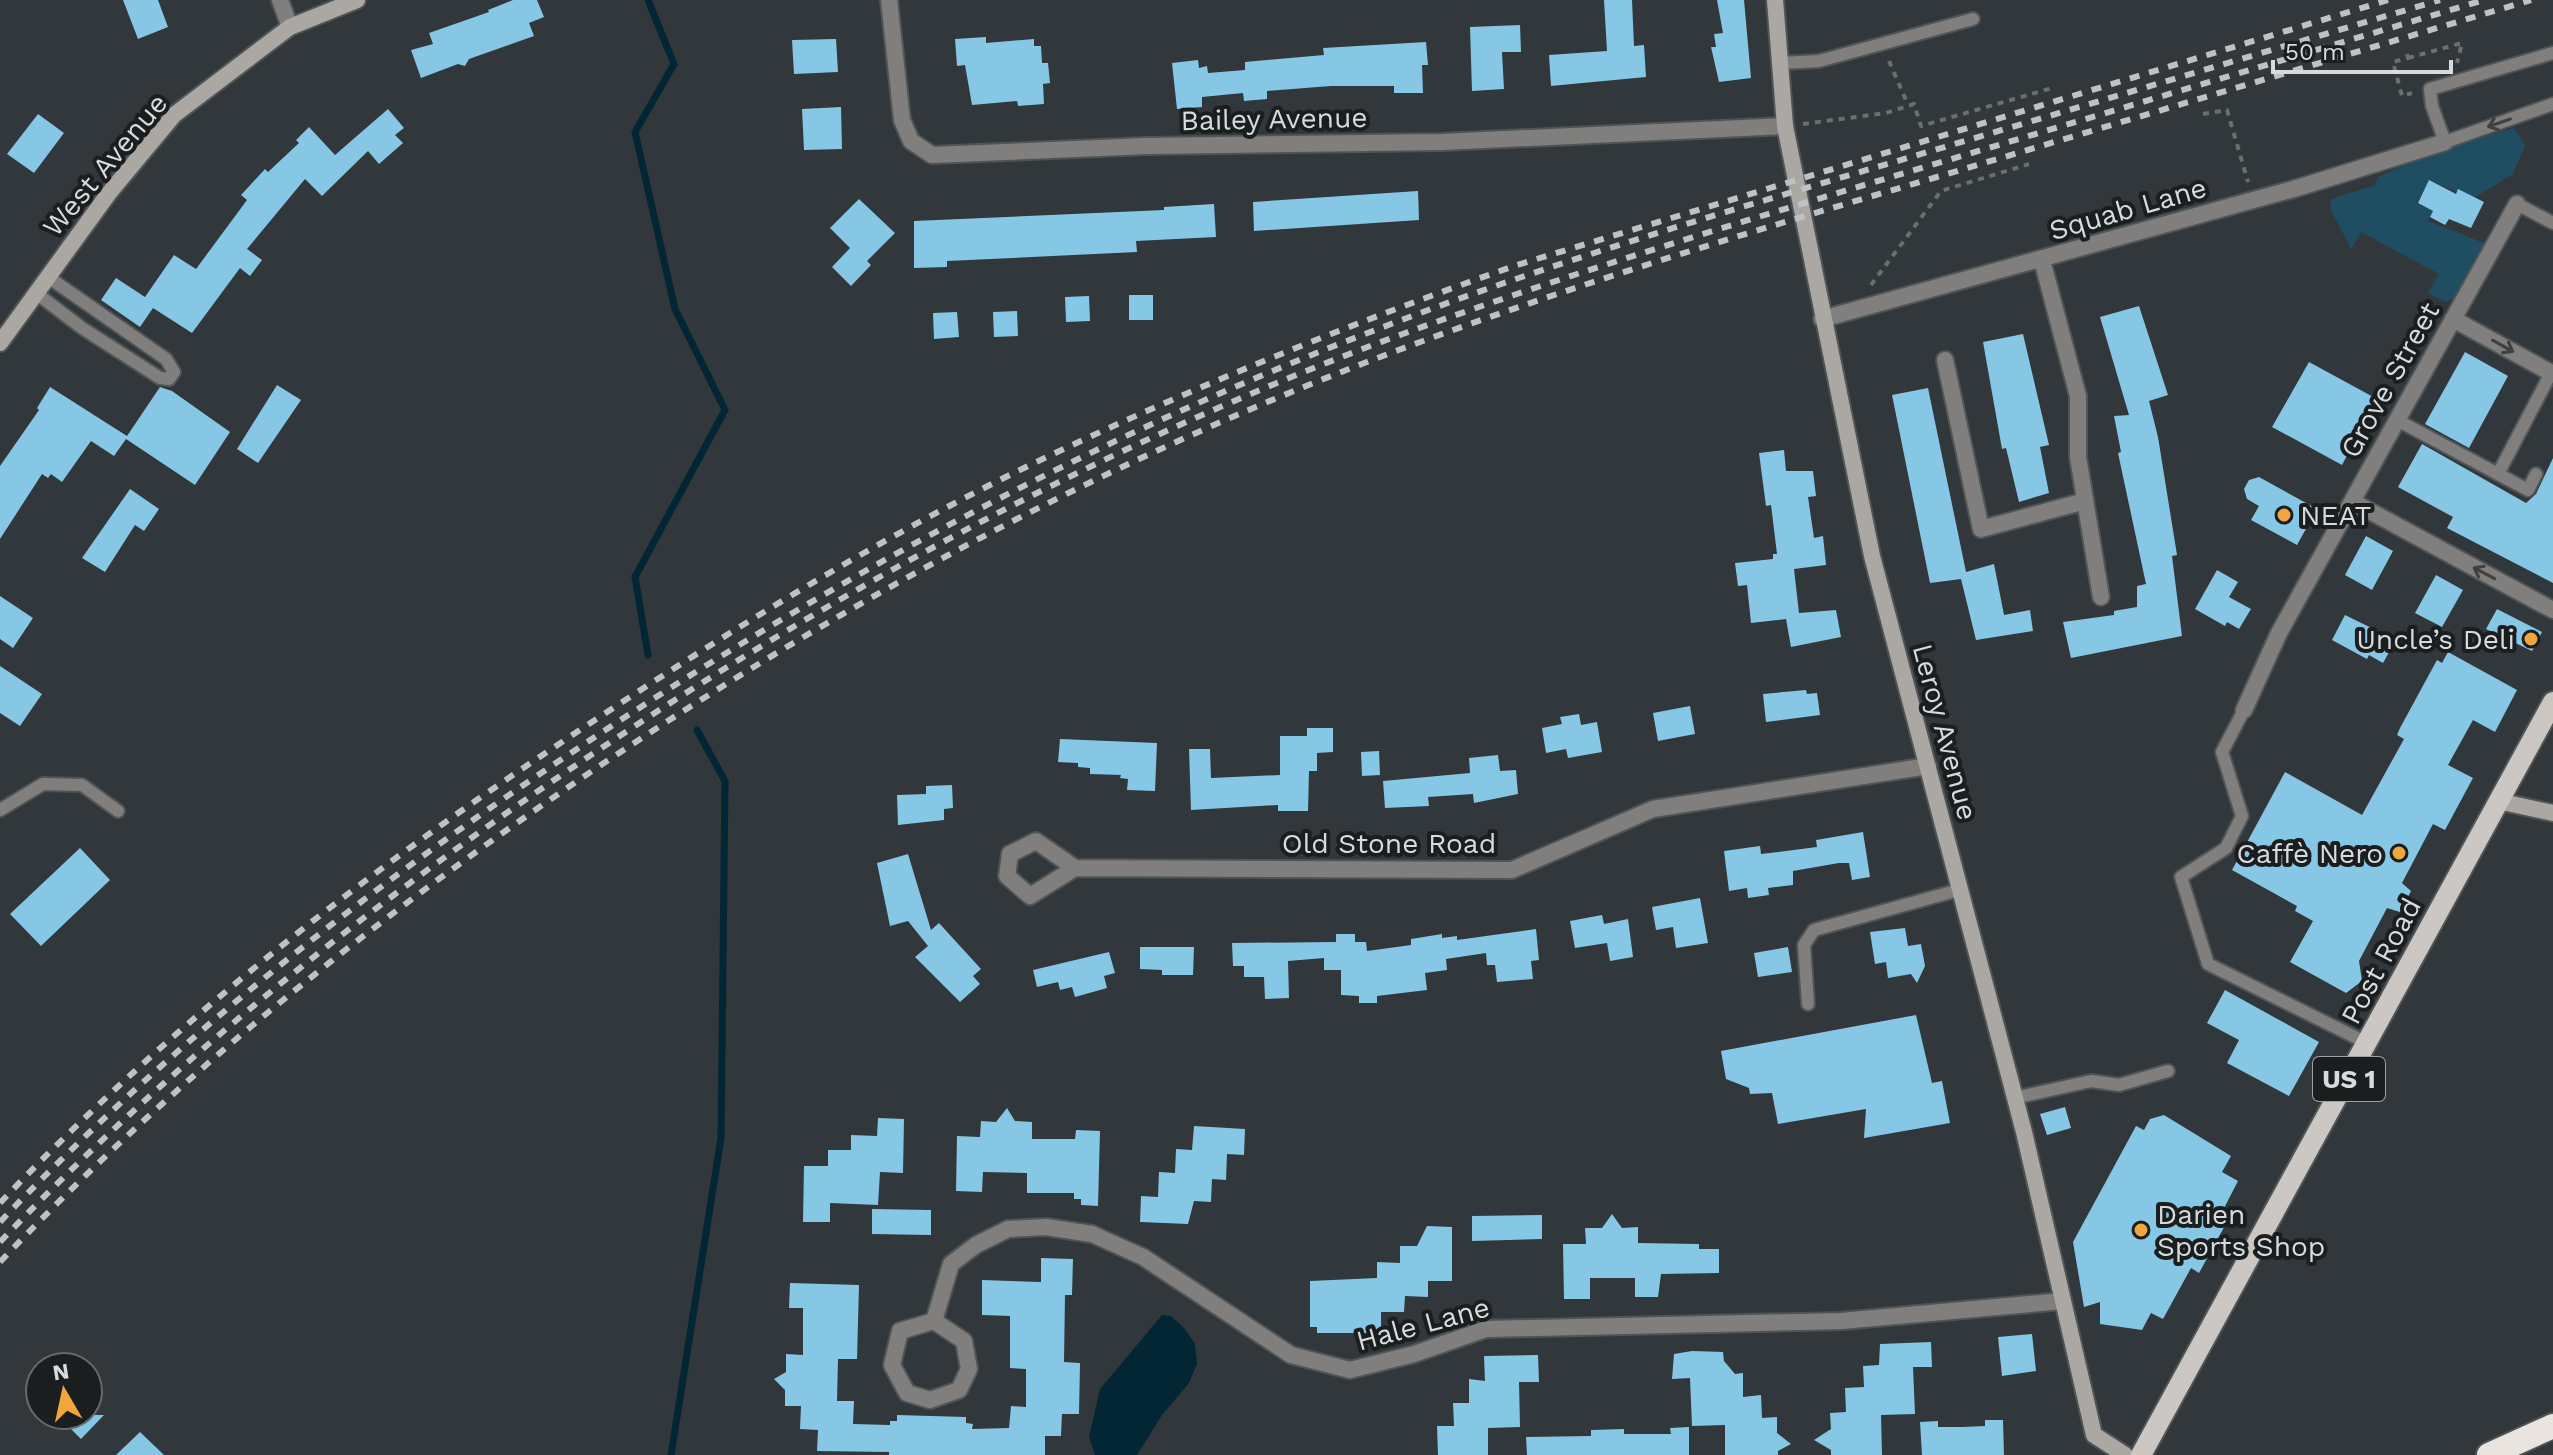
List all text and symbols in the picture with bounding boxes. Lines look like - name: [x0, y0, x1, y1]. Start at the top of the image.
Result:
- scale bar: [2273, 24, 2451, 74]
- text: 50 m: [2285, 38, 2345, 66]
- street label: West Avenue: [36, 87, 174, 243]
- street label: Bailey Avenue: [1180, 101, 1368, 137]
- one-way arrow: [2487, 116, 2512, 131]
- street label: Squab Lane: [2046, 171, 2210, 247]
- street label: Grove Street: [2334, 296, 2446, 463]
- one-way arrow: [2491, 338, 2514, 354]
- place label: NEAT: [2300, 499, 2371, 532]
- marker: NEAT: [2275, 506, 2293, 524]
- one-way arrow: [2473, 565, 2497, 580]
- place label: Uncle’s Deli: [2356, 623, 2515, 656]
- marker: Uncle’s Deli: [2522, 630, 2540, 648]
- street label: Leroy Avenue: [1906, 640, 1984, 824]
- street label: Old Stone Road: [1282, 827, 1496, 860]
- place label: Caffè Nero: [2237, 837, 2383, 870]
- marker: Caffè Nero: [2390, 844, 2408, 862]
- street label: Post Road: [2334, 892, 2428, 1030]
- road number: US 1: [2313, 1057, 2385, 1101]
- place label: Darien Sports Shop: [2157, 1198, 2325, 1263]
- marker: Darien Sports Shop: [2132, 1221, 2150, 1239]
- street label: Hale Lane: [1353, 1290, 1493, 1358]
- north arrow: [24, 1351, 104, 1431]
- text: N: [51, 1358, 71, 1385]

